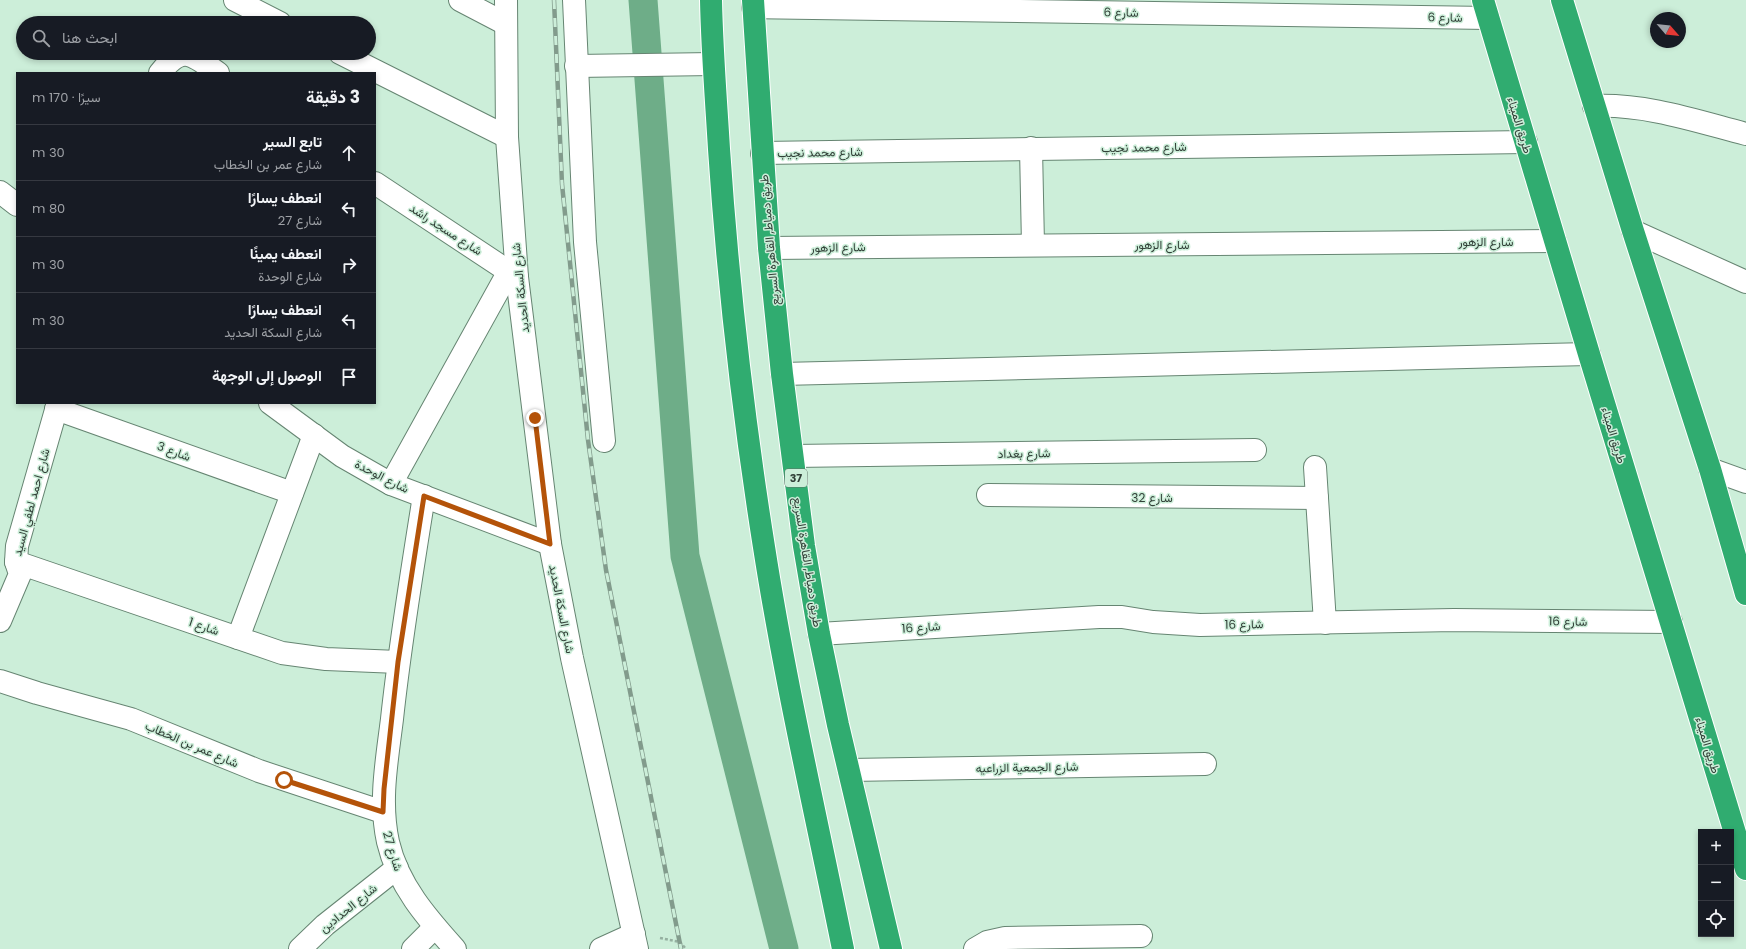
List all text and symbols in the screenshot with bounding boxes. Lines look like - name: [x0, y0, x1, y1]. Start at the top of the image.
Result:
- street label: شارع 6: [1103, 3, 1139, 22]
- street label: شارع 6: [1427, 8, 1463, 27]
- north arrow: [1650, 12, 1686, 48]
- search box: [16, 16, 376, 60]
- icon: search: [30, 27, 52, 49]
- text: ابحث هنا: [62, 27, 117, 48]
- text: 3 دقيقة: [306, 85, 360, 109]
- text: سيرًا · 170 m: [32, 88, 101, 107]
- street label: طريق الميناء: [1503, 95, 1537, 155]
- text: تابع السير: [263, 131, 322, 152]
- street label: شارع محمد نجيب: [1101, 138, 1187, 157]
- icon: ahead: [338, 142, 360, 164]
- text: 30 m: [32, 143, 65, 162]
- street label: شارع محمد نجيب: [777, 143, 863, 162]
- text: شارع عمر بن الخطاب: [214, 155, 322, 174]
- street label: طريق دمياط, القاهرة السريع: [755, 173, 784, 306]
- text: انعطف يسارًا: [248, 187, 322, 208]
- icon: left: [338, 198, 360, 220]
- text: 80 m: [32, 199, 65, 218]
- street label: شارع مسجد راشد: [406, 199, 486, 260]
- text: شارع 27: [278, 211, 322, 230]
- street label: شارع الزهور: [1457, 233, 1514, 251]
- street label: شارع الزهور: [1133, 236, 1190, 254]
- street label: شارع الزهور: [809, 238, 866, 257]
- street label: شارع السكة الحديد: [507, 242, 534, 334]
- text: انعطف يمينًا: [250, 243, 322, 264]
- icon: right: [338, 254, 360, 276]
- text: 30 m: [32, 255, 65, 274]
- text: شارع الوحدة: [258, 267, 322, 286]
- text: انعطف يسارًا: [248, 299, 322, 320]
- icon: left: [338, 310, 360, 332]
- text: 30 m: [32, 311, 65, 330]
- text: شارع السكة الحديد: [224, 323, 322, 342]
- text: الوصول إلى الوجهة: [212, 365, 322, 386]
- icon: arrive: [338, 366, 360, 388]
- street label: طريق الميناء: [1597, 405, 1631, 465]
- route end: [526, 409, 544, 427]
- street label: شارع 3: [155, 437, 193, 466]
- street label: شارع بغداد: [998, 444, 1050, 463]
- street label: شارع احمد لطفي السيد: [9, 447, 55, 558]
- street label: شارع الوحدة: [351, 455, 412, 498]
- road number: 37: [785, 469, 807, 487]
- street label: شارع 32: [1131, 489, 1173, 507]
- street label: طريق دمياط, القاهرة السريع: [788, 496, 827, 629]
- street label: شارع السكة الحديد: [544, 563, 579, 655]
- street label: شارع 16: [1548, 612, 1588, 631]
- street label: شارع 1: [186, 613, 222, 640]
- street label: شارع 16: [1224, 615, 1264, 634]
- street label: شارع 16: [901, 617, 941, 638]
- street label: طريق الميناء: [1691, 715, 1725, 775]
- street label: شارع عمر بن الخطاب: [142, 717, 241, 772]
- street label: شارع الجمعية الزراعيه: [975, 758, 1079, 777]
- route start: [275, 771, 293, 789]
- street label: شارع 27: [378, 829, 407, 873]
- map controls: [1698, 829, 1734, 937]
- button: +: [1698, 829, 1734, 865]
- button: −: [1698, 865, 1734, 901]
- street label: شارع الحدادين: [316, 880, 381, 937]
- button: locate: [1698, 901, 1734, 937]

